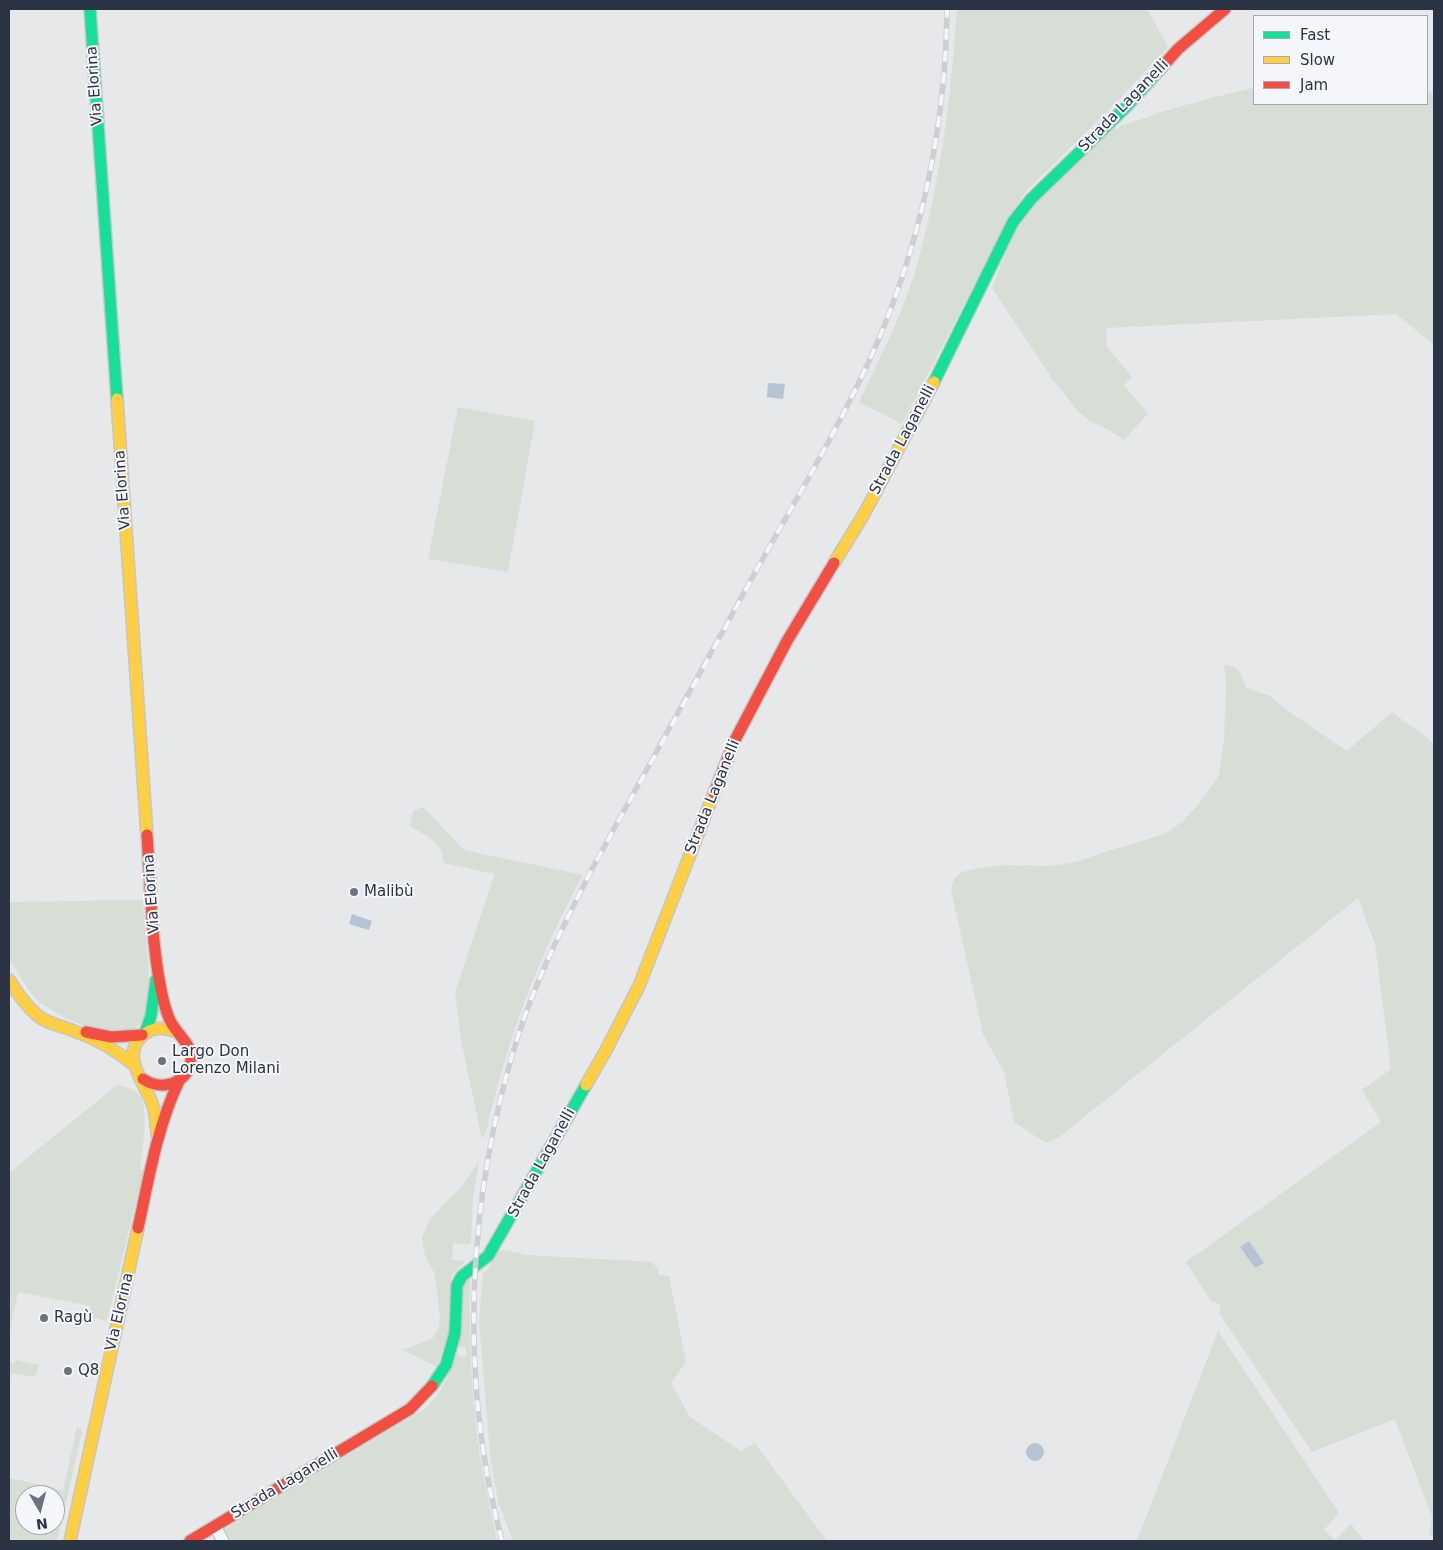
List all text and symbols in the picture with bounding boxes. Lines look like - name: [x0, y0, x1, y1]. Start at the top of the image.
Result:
- legend: [1253, 15, 1428, 105]
- text: Fast: [1300, 26, 1330, 44]
- street label: Via Elorina: [83, 46, 107, 126]
- text: Slow: [1300, 51, 1335, 69]
- street label: Strada Laganelli: [1075, 56, 1173, 156]
- text: Jam: [1300, 76, 1328, 94]
- street label: Strada Laganelli: [866, 382, 940, 498]
- street label: Via Elorina: [111, 450, 135, 530]
- street label: Strada Laganelli: [682, 737, 744, 857]
- street label: Via Elorina: [140, 854, 164, 934]
- place label: Malibù: [364, 883, 413, 901]
- marker: Malibù: [348, 886, 360, 898]
- place label: Largo Don Lorenzo Milani: [172, 1043, 280, 1078]
- marker: Largo Don Lorenzo Milani: [156, 1055, 168, 1067]
- street label: Strada Laganelli: [505, 1105, 579, 1221]
- street label: Via Elorina: [102, 1271, 138, 1353]
- place label: Ragù: [54, 1309, 92, 1327]
- marker: Ragù: [38, 1312, 50, 1324]
- place label: Q8: [78, 1362, 99, 1380]
- marker: Q8: [62, 1365, 74, 1377]
- street label: Strada Laganelli: [228, 1445, 342, 1523]
- north arrow: [15, 1485, 65, 1535]
- text: N: [35, 1515, 49, 1533]

